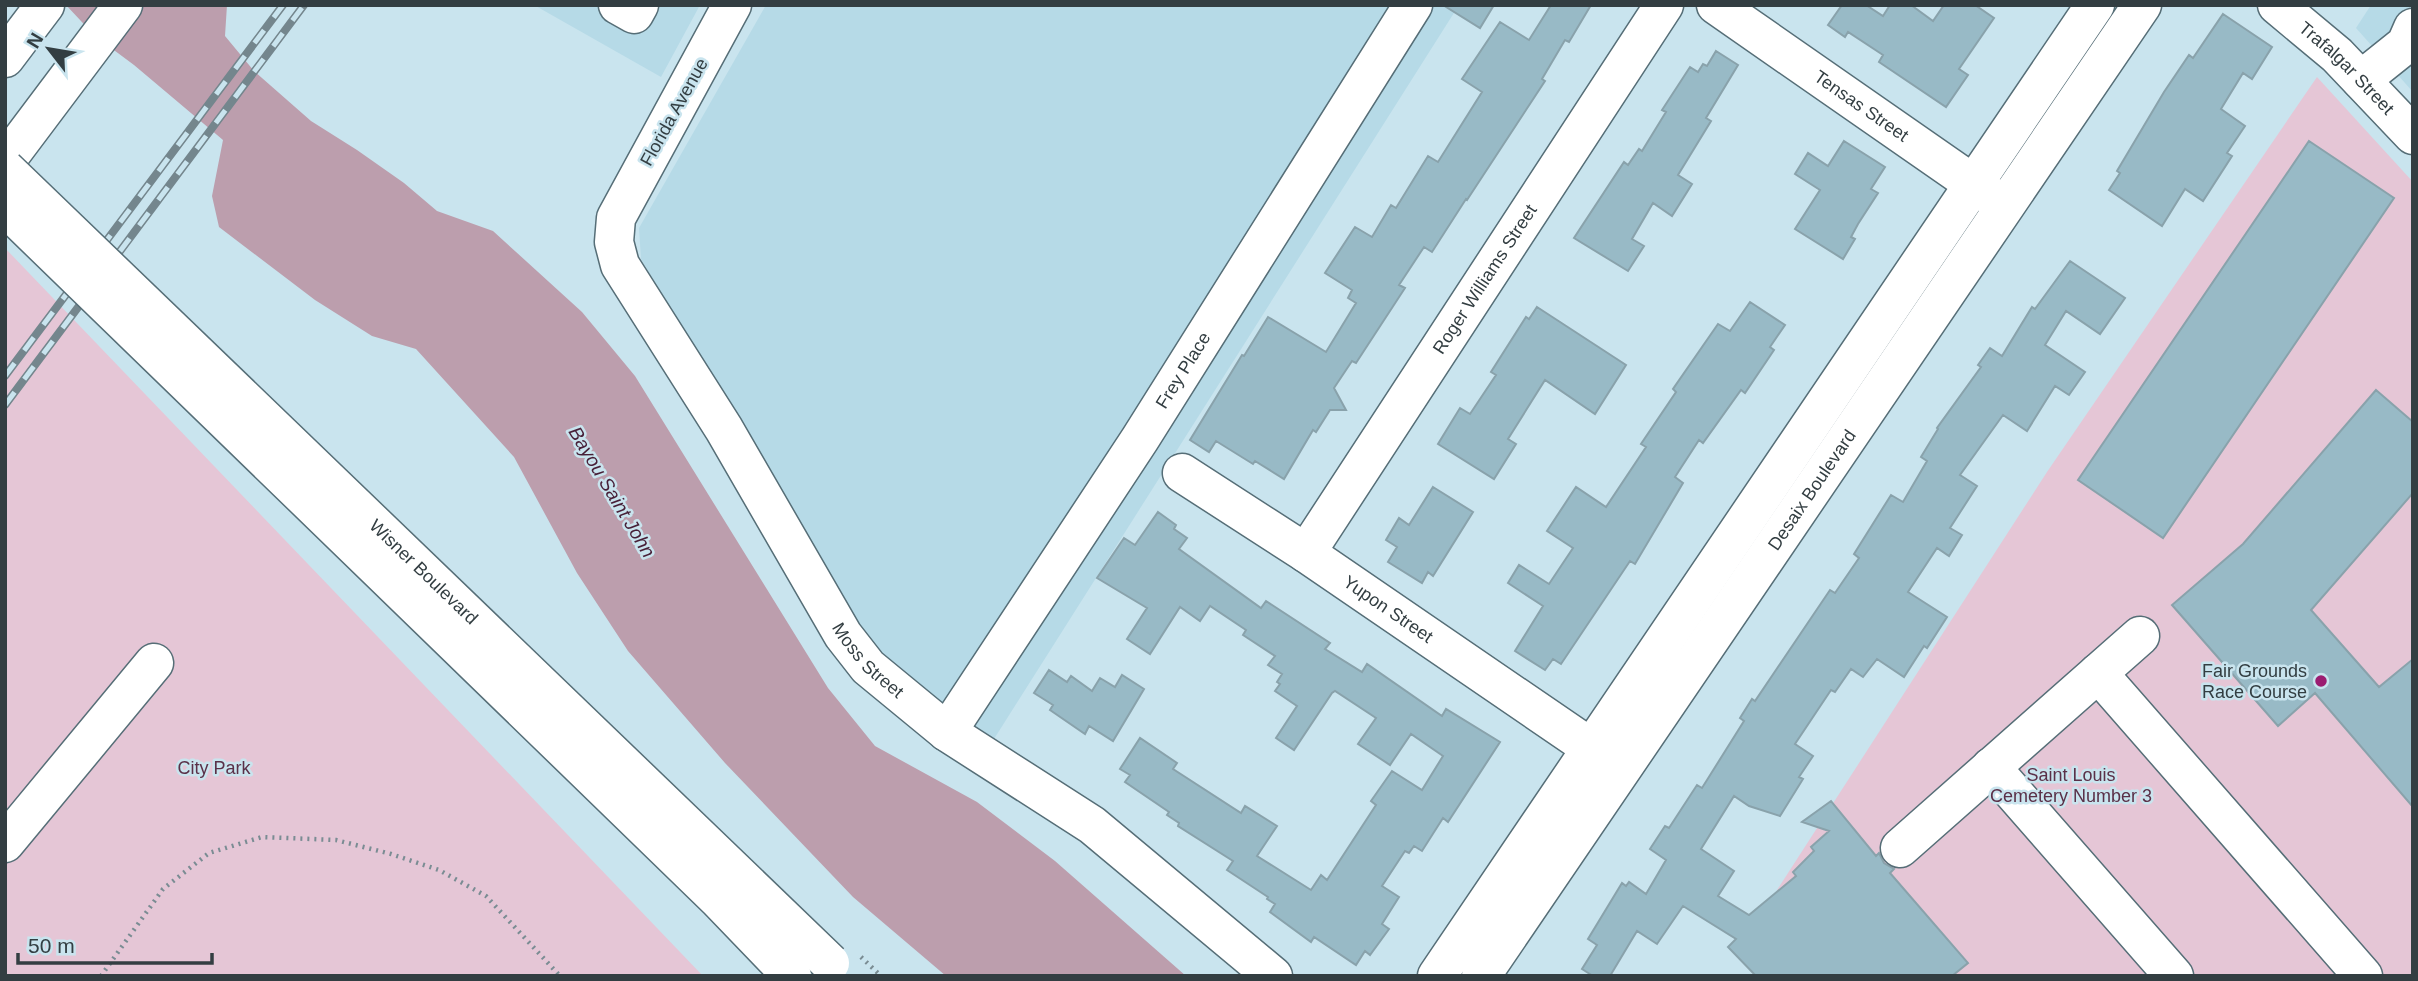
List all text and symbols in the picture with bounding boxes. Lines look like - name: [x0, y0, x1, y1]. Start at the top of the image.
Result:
- north arrow: [14, 14, 84, 84]
- street label: Trafalgar Street: [2295, 18, 2398, 119]
- text: N: [22, 29, 47, 52]
- street label: Florida Avenue: [636, 55, 712, 169]
- street label: Tensas Street: [1810, 66, 1912, 146]
- street label: Roger Williams Street: [1429, 201, 1541, 358]
- street label: Frey Place: [1152, 329, 1215, 412]
- water label: Bayou Saint John: [565, 423, 659, 561]
- street label: Desaix Boulevard: [1764, 426, 1860, 554]
- street label: Wisner Boulevard: [365, 515, 482, 628]
- street label: Yupon Street: [1339, 571, 1437, 647]
- street label: Moss Street: [828, 619, 908, 702]
- place label: Fair Grounds Race Course: [2202, 661, 2307, 702]
- marker: Fair Grounds Race Course: [2313, 673, 2329, 689]
- park label: City Park: [177, 758, 252, 778]
- park label: Saint Louis Cemetery Number 3: [1990, 765, 2152, 806]
- scale bar: [18, 922, 212, 966]
- text: 50 m: [28, 934, 75, 957]

